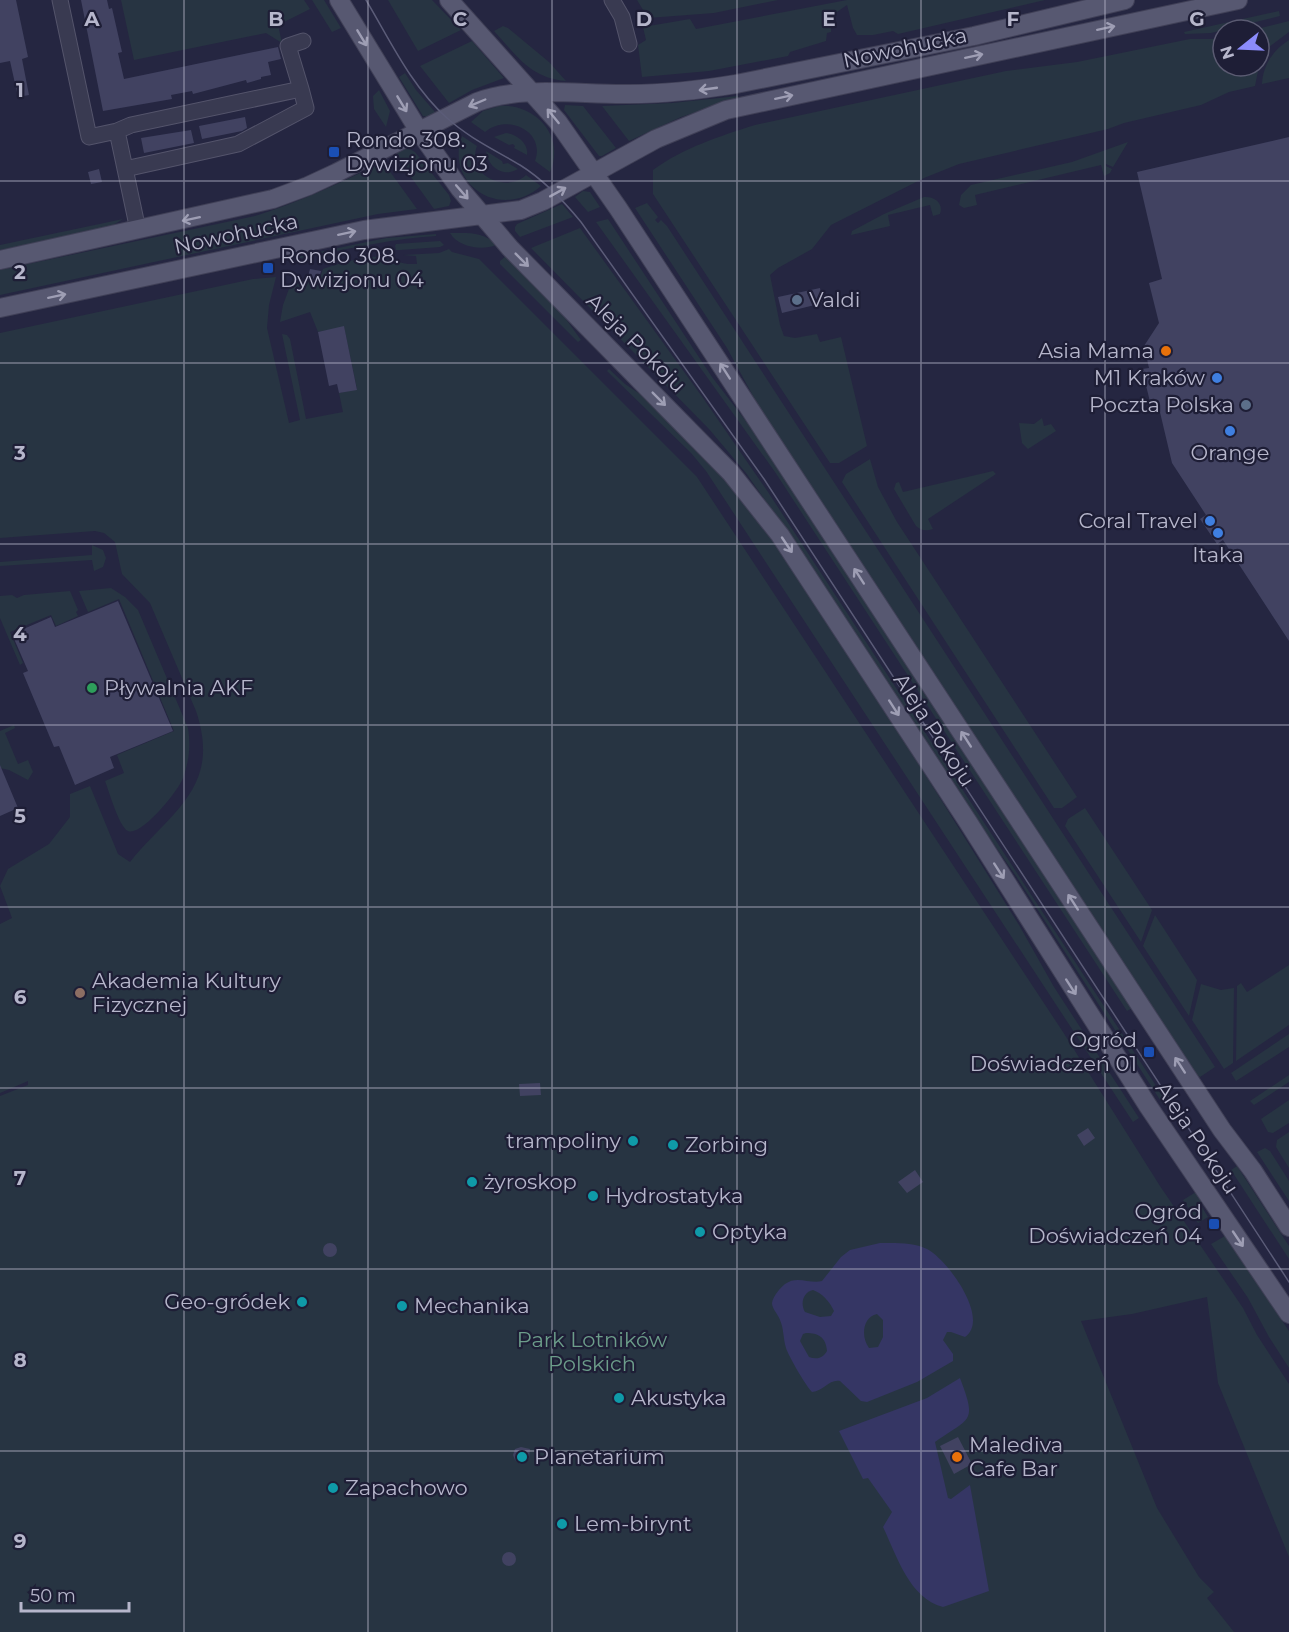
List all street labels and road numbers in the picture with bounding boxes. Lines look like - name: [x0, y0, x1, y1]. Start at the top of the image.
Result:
- street label: Nowohucka: [841, 22, 969, 73]
- street label: Nowohucka: [172, 208, 300, 259]
- street label: Aleja Pokoju: [582, 288, 691, 397]
- street label: Aleja Pokoju: [889, 668, 980, 791]
- street label: Aleja Pokoju: [1151, 1077, 1244, 1199]

